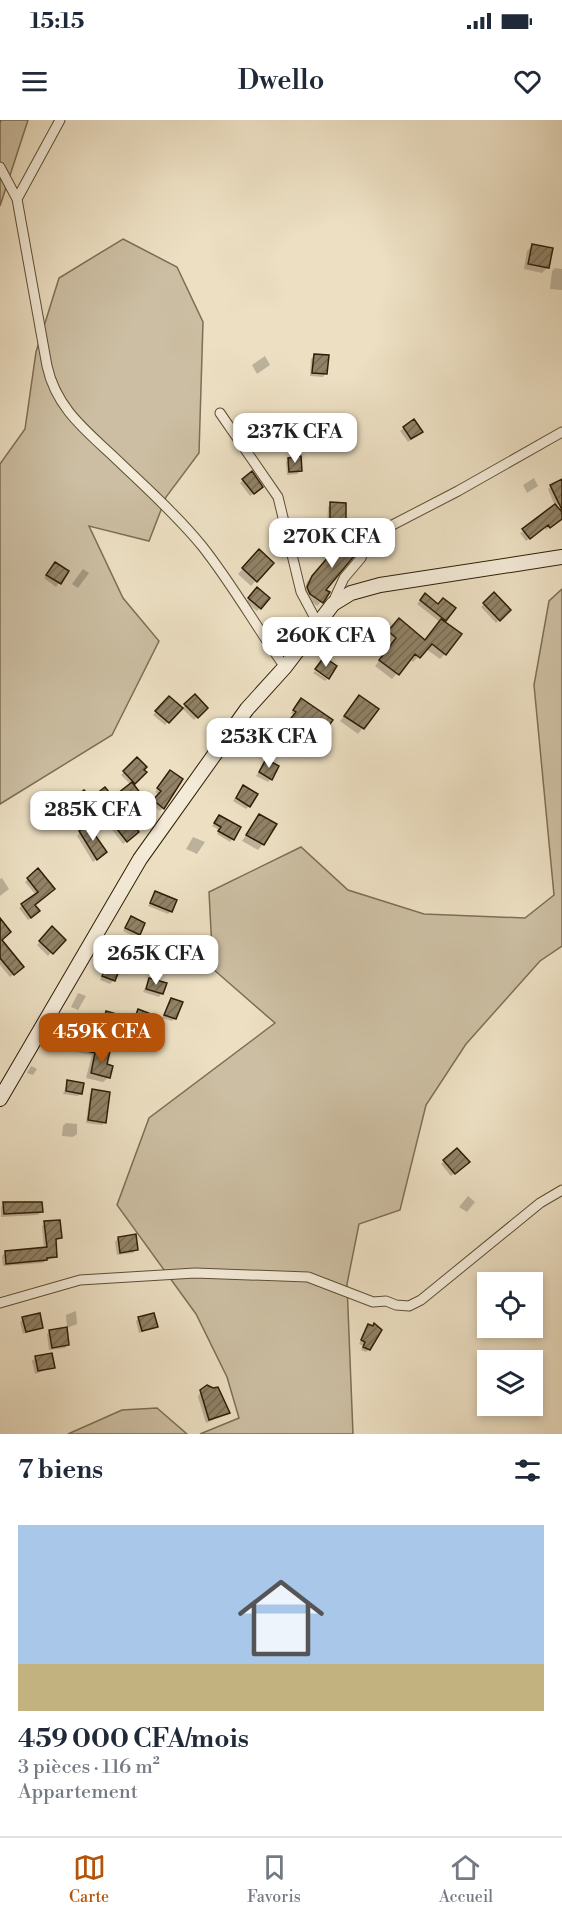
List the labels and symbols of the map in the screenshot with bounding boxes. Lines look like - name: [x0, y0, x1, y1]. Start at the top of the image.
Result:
- pin: 237K CFA: [233, 413, 357, 464]
- pin: 270K CFA: [270, 518, 394, 569]
- pin: 260K CFA: [264, 617, 388, 668]
- pin: 253K CFA: [207, 718, 331, 769]
- pin: 285K CFA: [31, 791, 155, 842]
- pin: 265K CFA: [94, 935, 218, 986]
- pin: 459K CFA: [40, 1013, 164, 1064]

